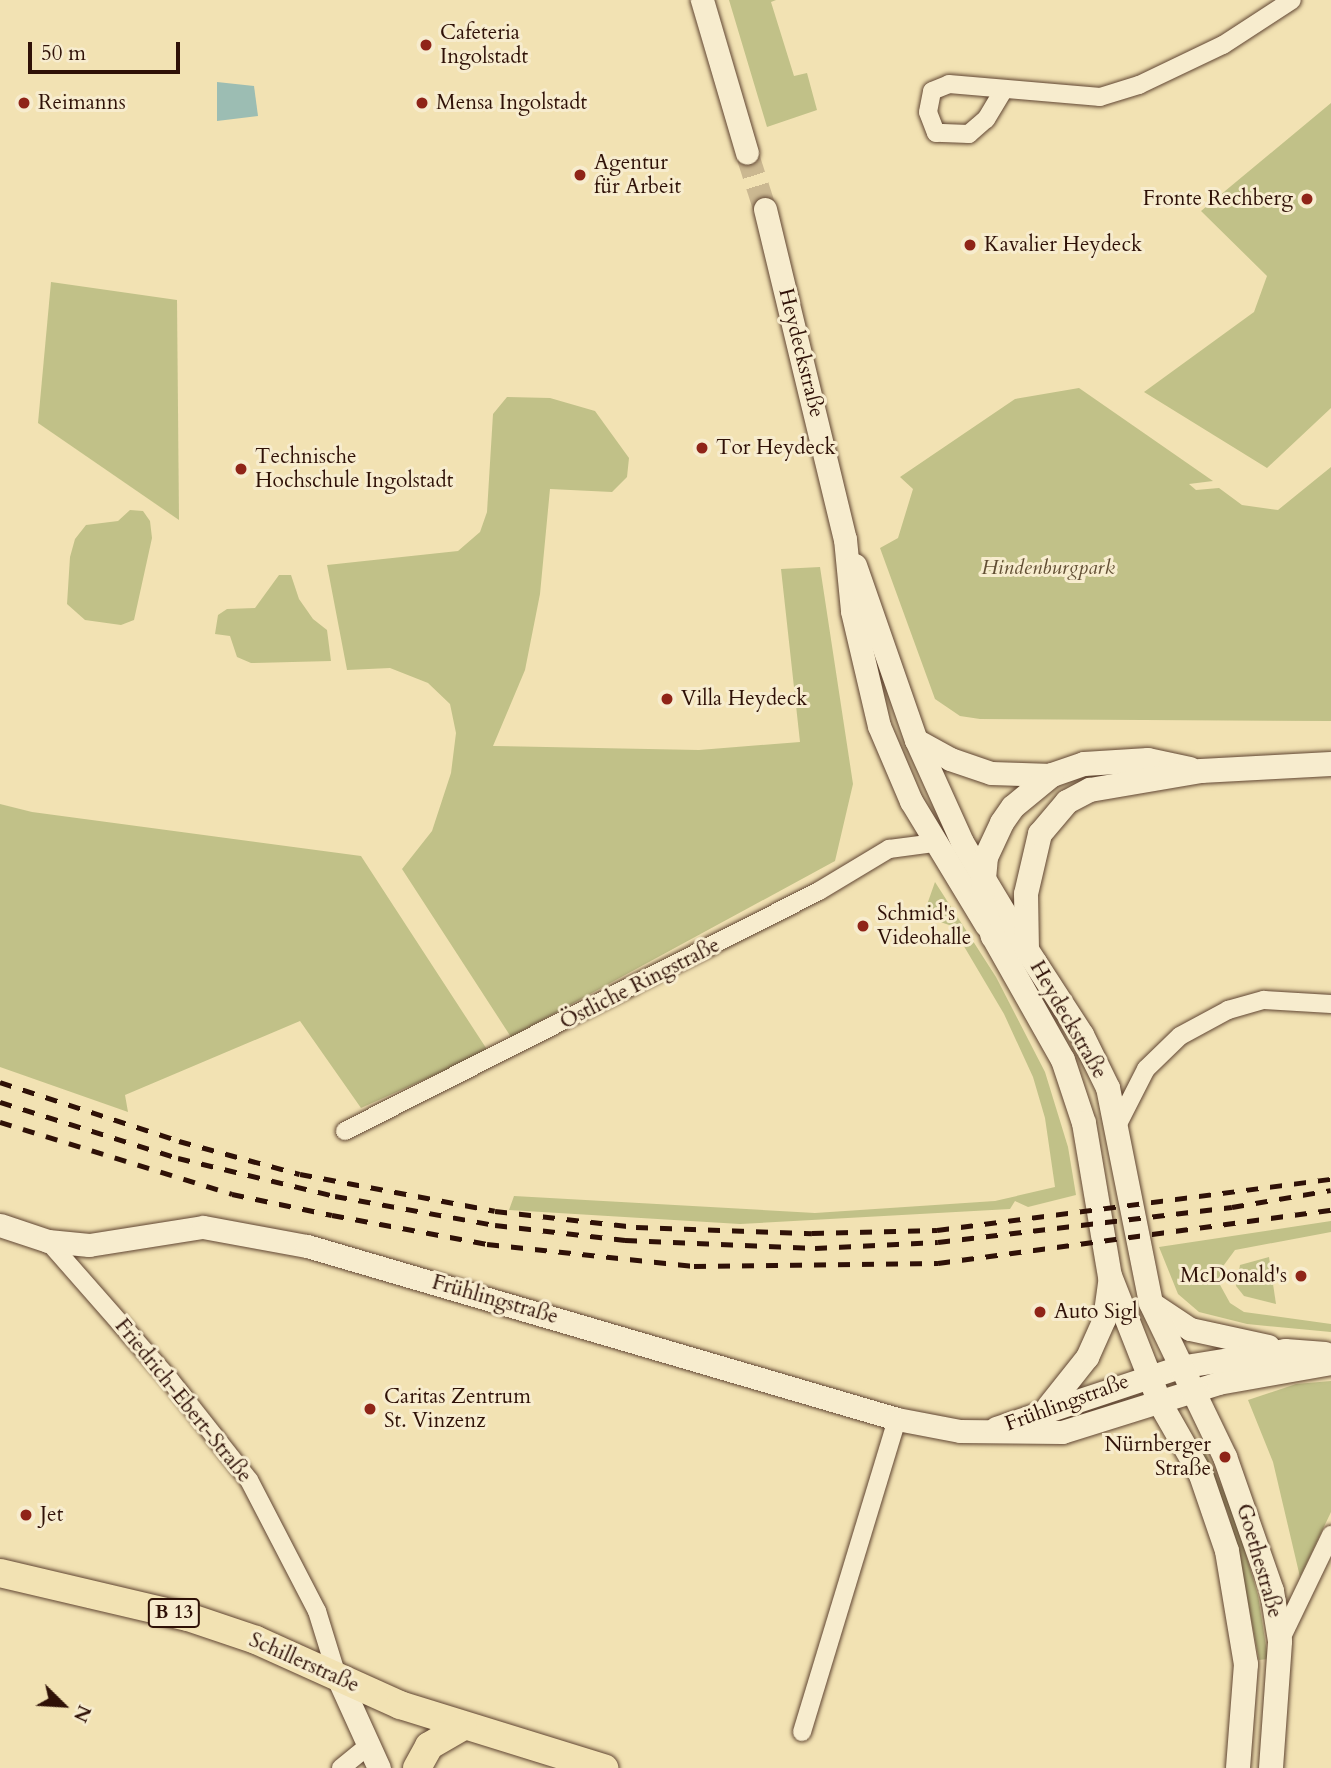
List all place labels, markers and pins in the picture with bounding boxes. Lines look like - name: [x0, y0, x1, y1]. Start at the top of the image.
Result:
- place label: Cafeteria Ingolstadt: [440, 20, 528, 70]
- marker: Cafeteria Ingolstadt: [418, 37, 434, 53]
- place label: Reimanns: [38, 90, 126, 116]
- place label: Mensa Ingolstadt: [436, 90, 587, 116]
- marker: Reimanns: [16, 95, 32, 111]
- marker: Mensa Ingolstadt: [414, 95, 430, 111]
- place label: Agentur für Arbeit: [594, 150, 681, 200]
- marker: Agentur für Arbeit: [572, 167, 588, 183]
- place label: Fronte Rechberg: [1143, 186, 1293, 212]
- marker: Fronte Rechberg: [1299, 191, 1315, 207]
- place label: Kavalier Heydeck: [984, 232, 1142, 258]
- marker: Kavalier Heydeck: [962, 237, 978, 253]
- place label: Tor Heydeck: [716, 435, 836, 461]
- marker: Tor Heydeck: [694, 440, 710, 456]
- place label: Technische Hochschule Ingolstadt: [255, 444, 453, 494]
- marker: Technische Hochschule Ingolstadt: [233, 461, 249, 477]
- place label: Villa Heydeck: [681, 686, 807, 712]
- marker: Villa Heydeck: [659, 691, 675, 707]
- place label: Schmid's Videohalle: [877, 901, 971, 951]
- marker: Schmid's Videohalle: [855, 918, 871, 934]
- place label: McDonald's: [1180, 1263, 1287, 1289]
- marker: McDonald's: [1293, 1268, 1309, 1284]
- place label: Auto Sigl: [1054, 1299, 1138, 1325]
- marker: Auto Sigl: [1032, 1304, 1048, 1320]
- place label: Caritas Zentrum St. Vinzenz: [384, 1384, 531, 1434]
- marker: Caritas Zentrum St. Vinzenz: [362, 1401, 378, 1417]
- place label: Nürnberger Straße: [1105, 1432, 1211, 1482]
- marker: Nürnberger Straße: [1217, 1449, 1233, 1465]
- place label: Jet: [40, 1502, 63, 1528]
- marker: Jet: [18, 1507, 34, 1523]

